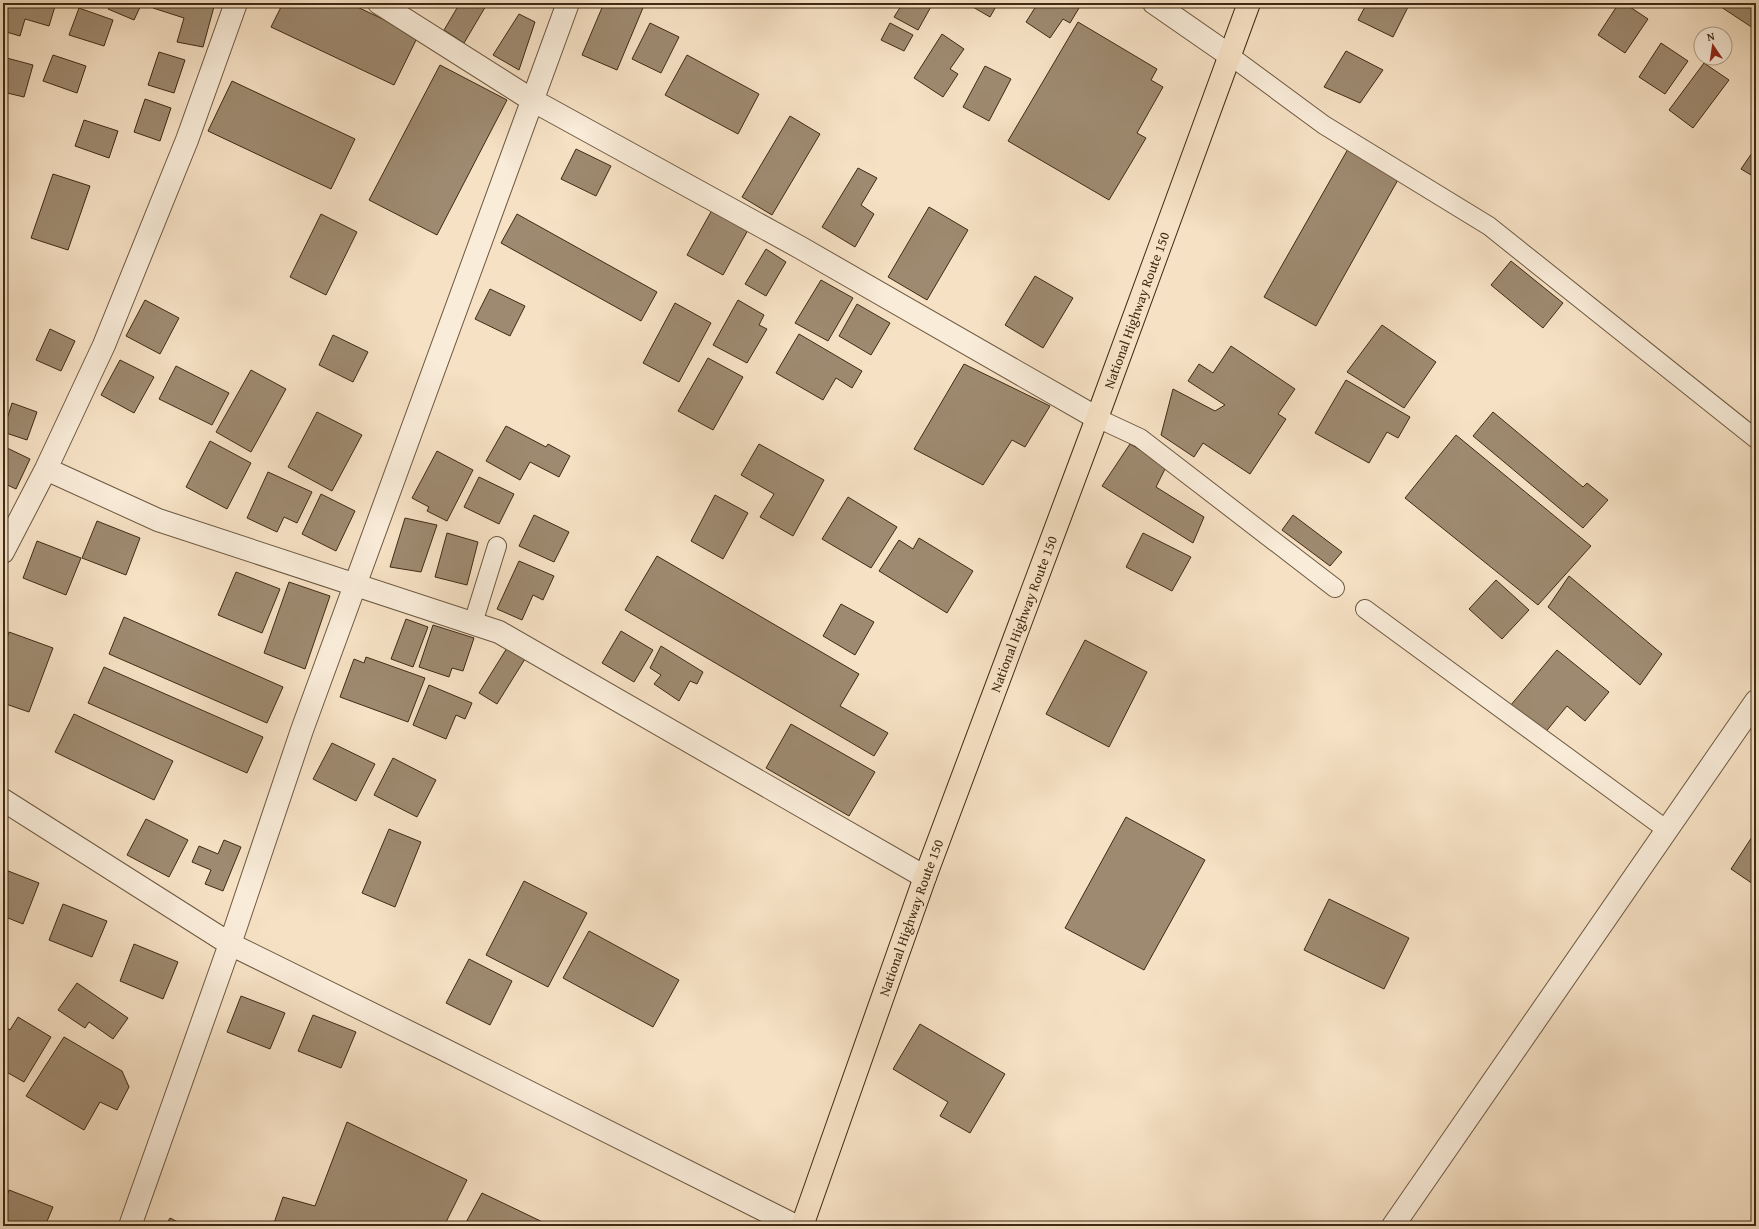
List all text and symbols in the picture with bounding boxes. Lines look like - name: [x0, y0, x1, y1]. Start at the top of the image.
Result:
- north arrow: [1693, 26, 1733, 66]
- text: N: [1705, 27, 1717, 45]
- street label: National Highway Route 150: [1099, 229, 1174, 391]
- street label: National Highway Route 150: [985, 533, 1062, 695]
- street label: National Highway Route 150: [874, 836, 948, 999]

